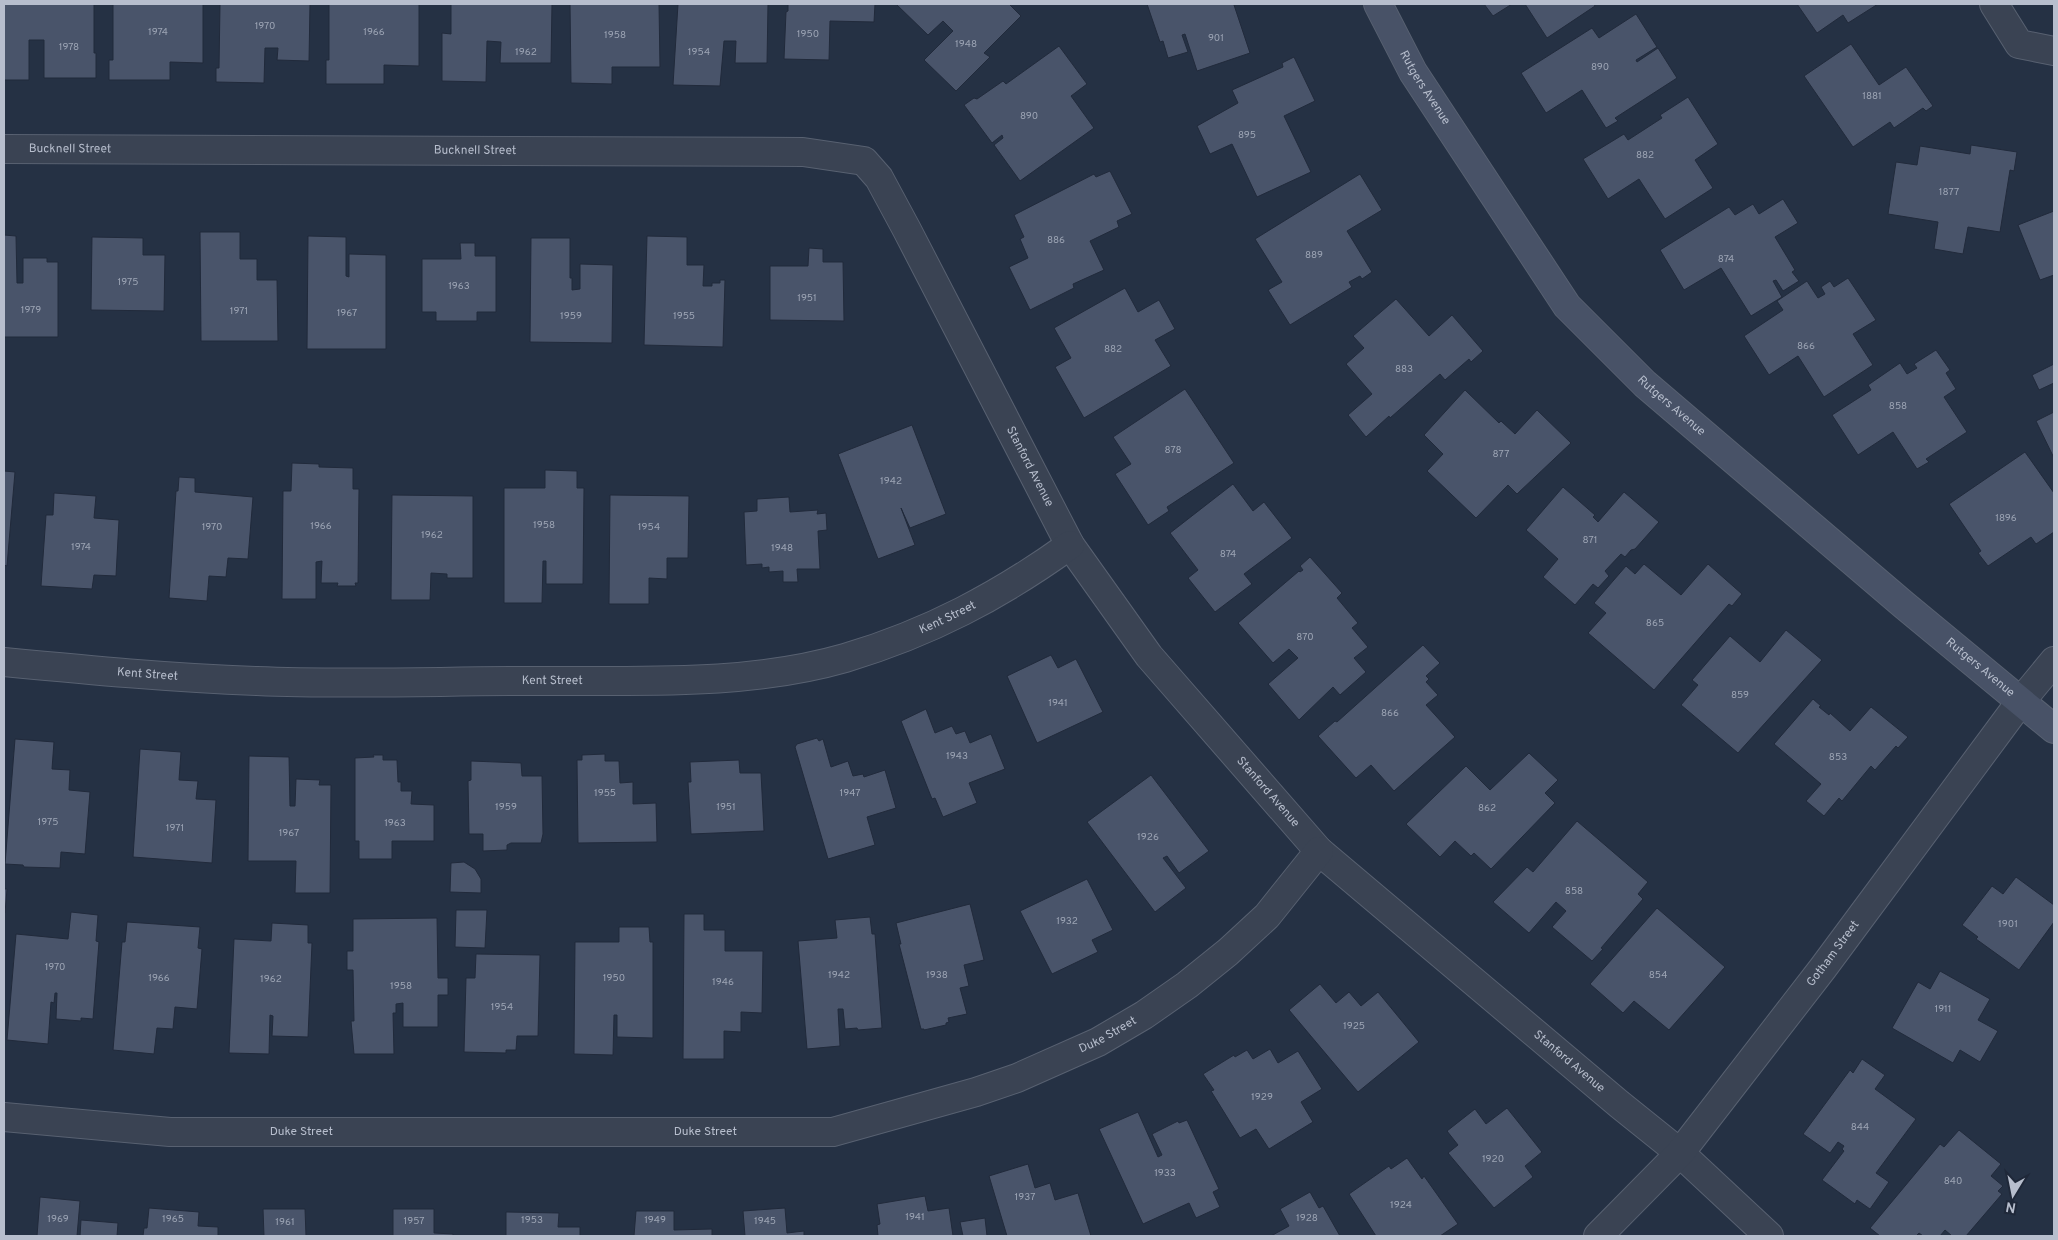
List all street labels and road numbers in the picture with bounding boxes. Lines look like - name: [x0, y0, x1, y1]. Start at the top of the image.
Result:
- street label: Rutgers Avenue: [1395, 48, 1454, 128]
- street label: Bucknell Street: [29, 141, 111, 157]
- street label: Bucknell Street: [434, 143, 516, 159]
- street label: Rutgers Avenue: [1633, 372, 1708, 440]
- street label: Stanford Avenue: [1002, 424, 1057, 510]
- street label: Kent Street: [917, 598, 979, 638]
- street label: Rutgers Avenue: [1942, 635, 2018, 701]
- street label: Kent Street: [116, 664, 179, 685]
- street label: Kent Street: [522, 673, 583, 689]
- street label: Stanford Avenue: [1233, 754, 1303, 831]
- street label: Gotham Street: [1803, 918, 1863, 990]
- street label: Duke Street: [1077, 1013, 1140, 1057]
- street label: Stanford Avenue: [1530, 1027, 1608, 1097]
- street label: Duke Street: [270, 1124, 333, 1140]
- street label: Duke Street: [674, 1124, 737, 1140]

